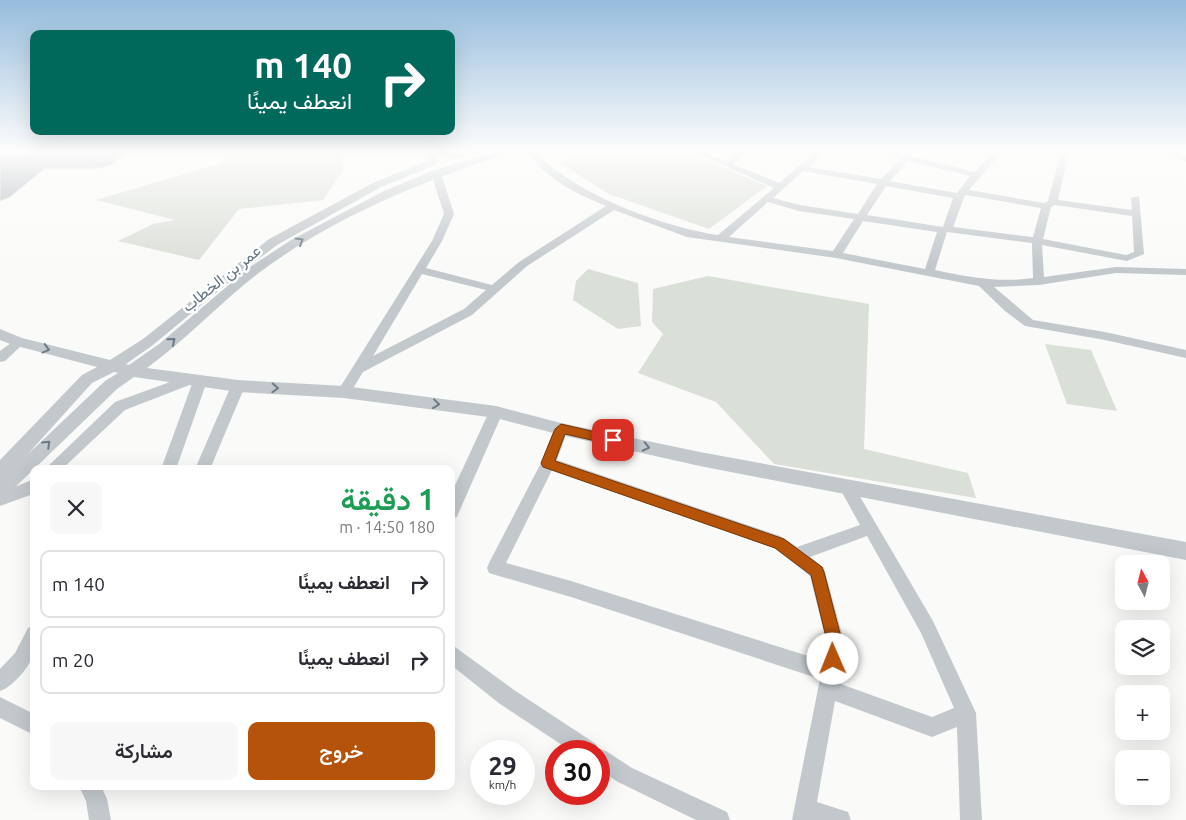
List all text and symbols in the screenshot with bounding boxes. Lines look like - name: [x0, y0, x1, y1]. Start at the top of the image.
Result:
- text: 140 m: [254, 45, 352, 85]
- icon: right: [370, 50, 435, 115]
- text: انعطف يمينًا: [247, 88, 352, 113]
- one-way arrow: [294, 237, 303, 247]
- street label: عمر بن الخطاب: [178, 241, 265, 317]
- one-way arrow: [167, 338, 176, 347]
- one-way arrow: [41, 344, 49, 354]
- one-way arrow: [271, 383, 279, 394]
- one-way arrow: [433, 398, 441, 409]
- pin: [592, 419, 634, 461]
- icon: arrive: [599, 426, 627, 454]
- one-way arrow: [42, 441, 51, 450]
- one-way arrow: [642, 441, 651, 452]
- button: close: [50, 482, 102, 534]
- text: 1 دقيقة: [341, 482, 435, 516]
- text: 180 m · 14:50: [339, 518, 435, 536]
- north arrow: [1115, 555, 1170, 610]
- map controls: [1115, 555, 1170, 805]
- icon: right: [405, 570, 433, 598]
- text: انعطف يمينًا: [298, 571, 390, 593]
- text: 140 m: [52, 573, 105, 595]
- button: layers: [1115, 620, 1170, 675]
- position arrow: [806, 632, 858, 684]
- icon: right: [405, 646, 433, 674]
- text: انعطف يمينًا: [298, 647, 390, 669]
- text: 20 m: [52, 649, 94, 671]
- button: +: [1115, 685, 1170, 740]
- button: مشاركة: [50, 722, 238, 780]
- button: خروج: [248, 722, 435, 780]
- speed limit sign: 30: [545, 740, 610, 805]
- button: −: [1115, 750, 1170, 805]
- text: 29: [488, 752, 517, 780]
- text: km/h: [489, 778, 516, 791]

